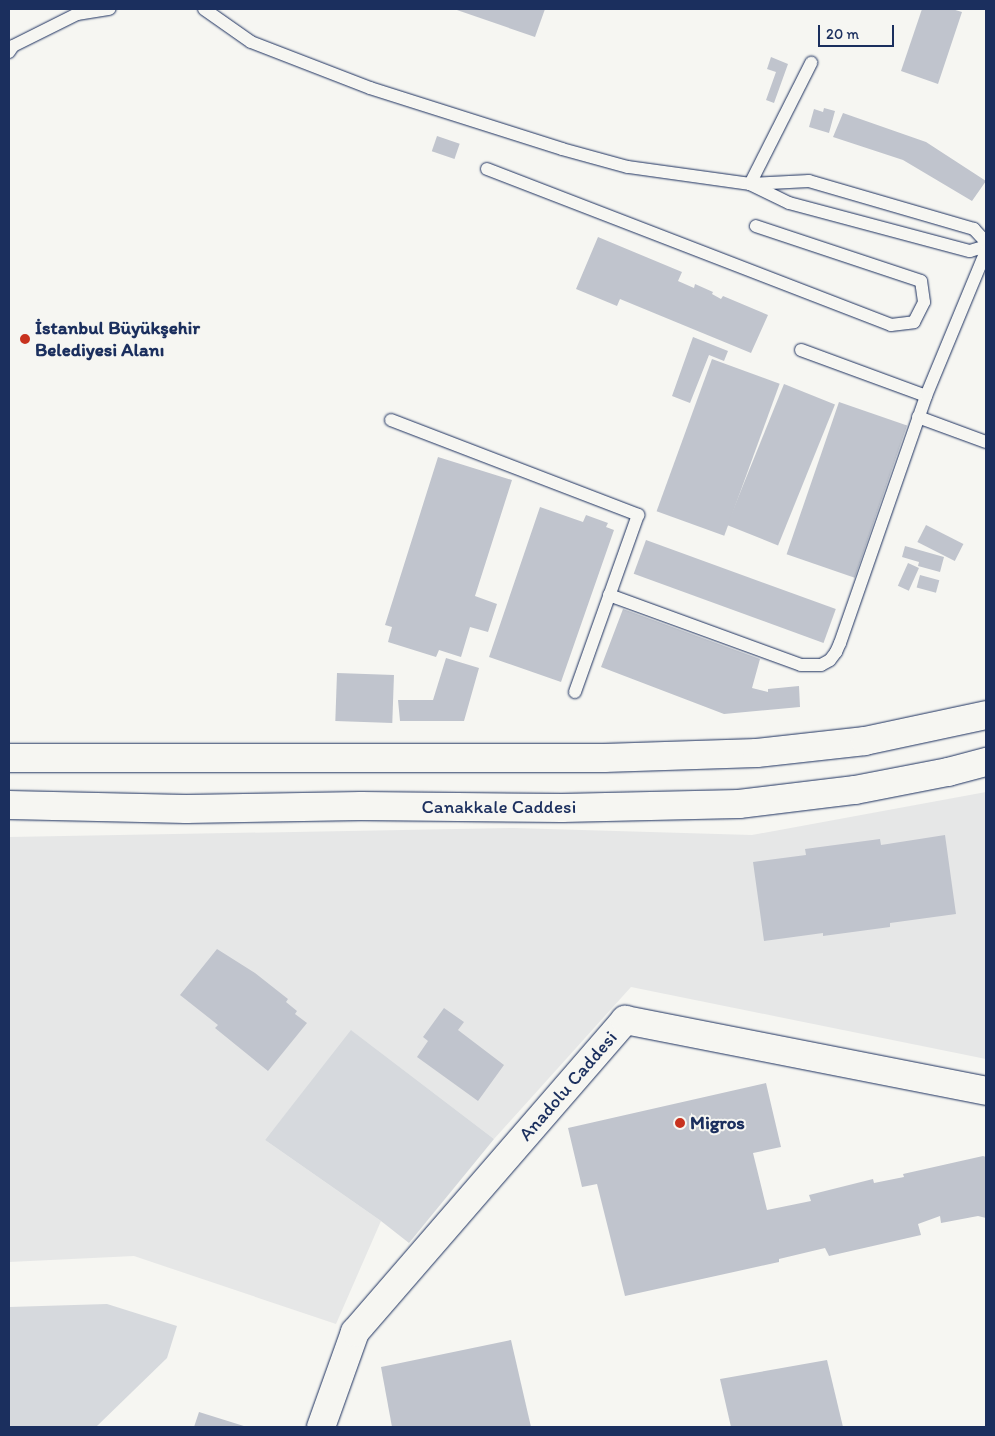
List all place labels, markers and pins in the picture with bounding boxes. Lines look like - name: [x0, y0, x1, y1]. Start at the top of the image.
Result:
- place label: İstanbul Büyükşehir Belediyesi Alanı: [35, 317, 200, 361]
- marker: İstanbul Büyükşehir Belediyesi Alanı: [19, 333, 31, 345]
- place label: Migros: [690, 1112, 745, 1134]
- marker: Migros: [674, 1117, 686, 1129]

